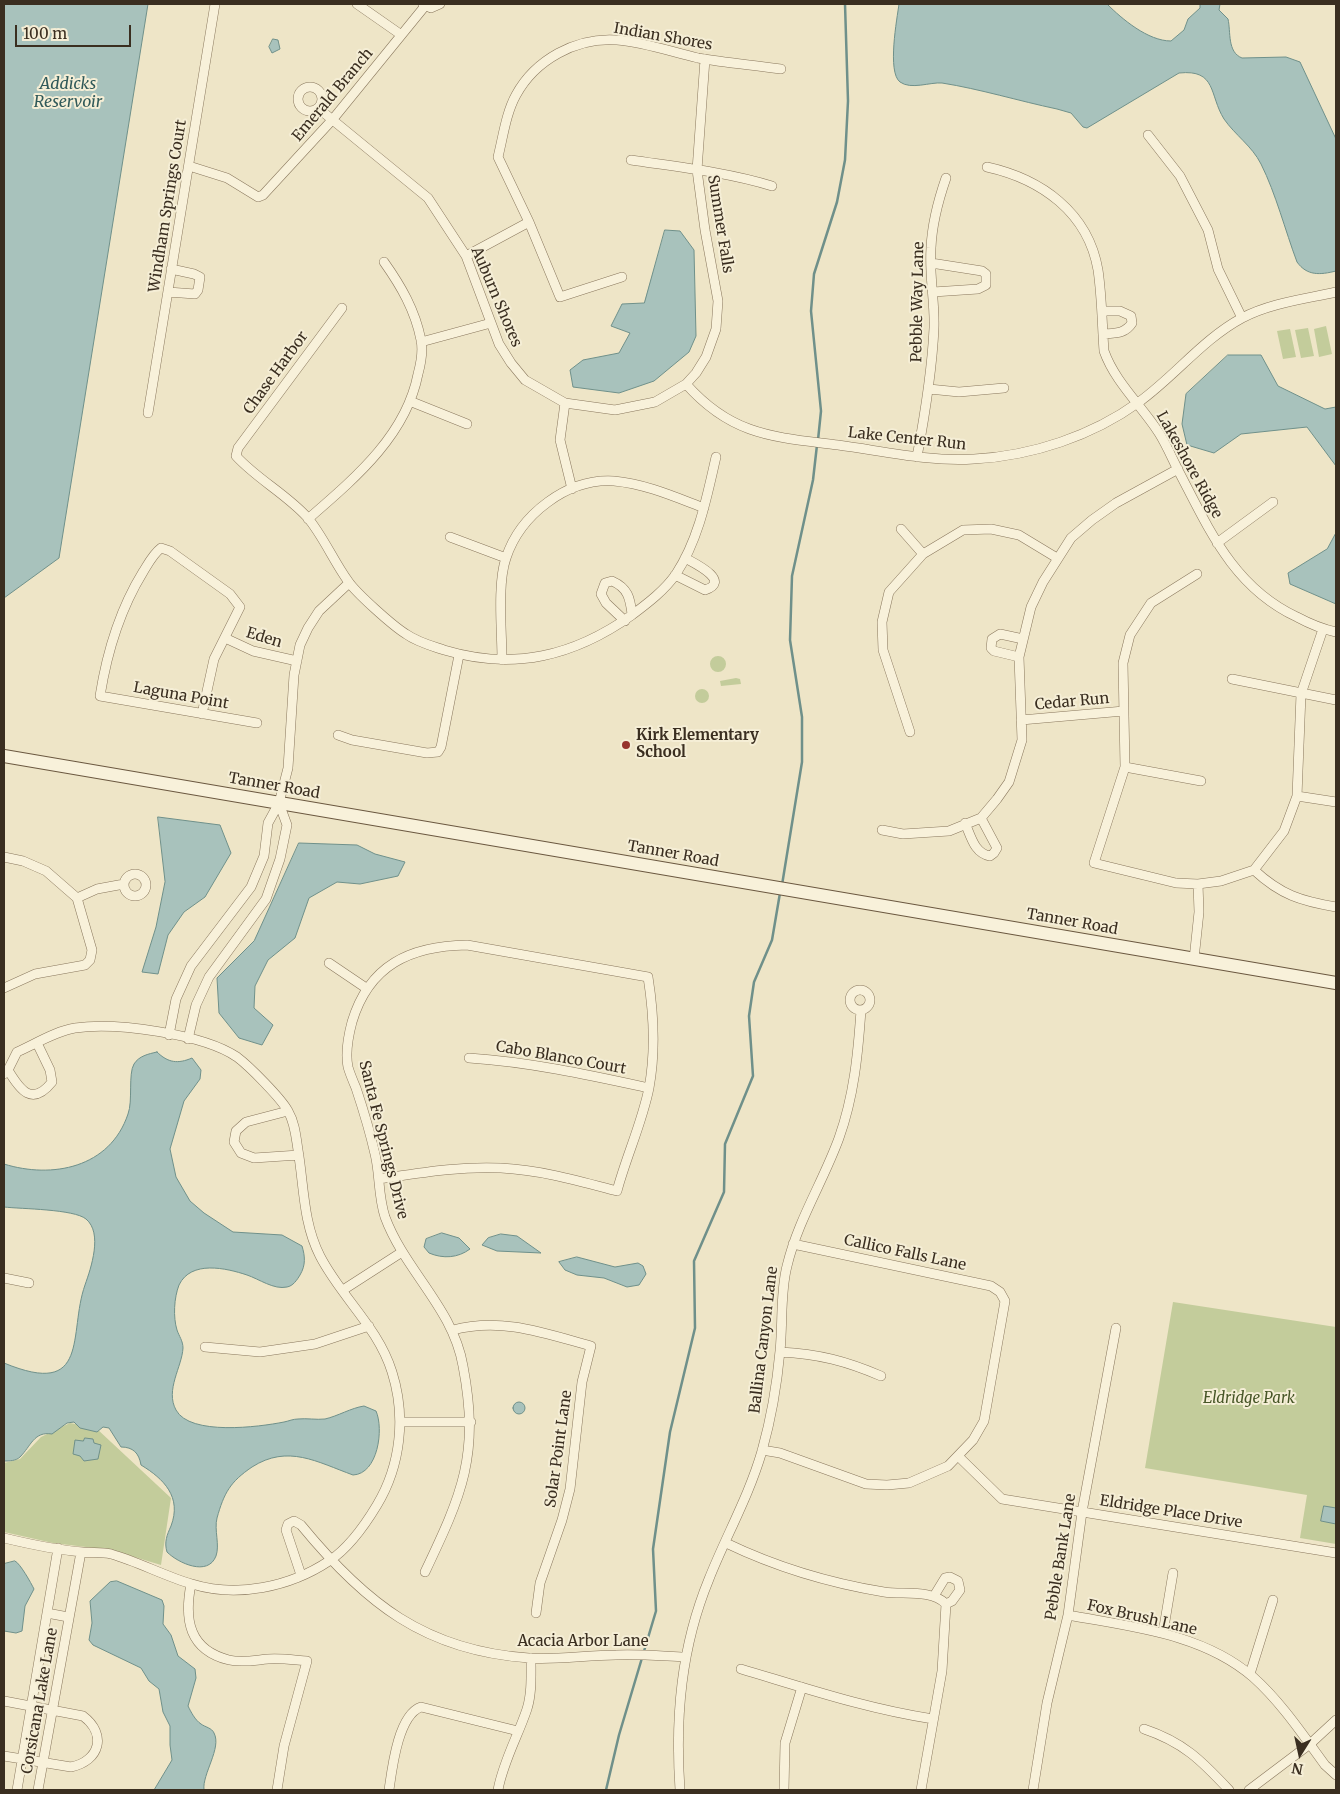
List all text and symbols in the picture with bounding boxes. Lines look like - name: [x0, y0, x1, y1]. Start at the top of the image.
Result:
- scale bar: [18, 15, 134, 47]
- street label: Indian Shores: [612, 19, 714, 55]
- text: 100 m: [23, 24, 67, 43]
- street label: Emerald Branch: [289, 45, 377, 145]
- water label: Addicks Reservoir: [34, 74, 102, 112]
- street label: Windham Springs Court: [145, 118, 191, 294]
- street label: Summer Falls: [703, 174, 737, 274]
- street label: Pebble Way Lane: [908, 241, 928, 363]
- street label: Auburn Shores: [467, 244, 525, 350]
- street label: Chase Harbor: [240, 328, 312, 418]
- street label: Lakeshore Ridge: [1152, 408, 1226, 522]
- street label: Lake Center Run: [847, 424, 967, 454]
- street label: Eden: [244, 624, 284, 652]
- street label: Laguna Point: [132, 679, 230, 713]
- street label: Cedar Run: [1034, 690, 1110, 714]
- place label: Kirk Elementary School: [636, 727, 759, 762]
- marker: Kirk Elementary School: [620, 739, 632, 751]
- street label: Tanner Road: [227, 769, 321, 803]
- street label: Tanner Road: [626, 837, 720, 871]
- street label: Tanner Road: [1025, 905, 1119, 939]
- street label: Cabo Blanco Court: [494, 1038, 628, 1078]
- street label: Santa Fe Springs Drive: [355, 1059, 411, 1221]
- street label: Callico Falls Lane: [842, 1231, 968, 1275]
- street label: Ballina Canyon Lane: [746, 1265, 782, 1415]
- street label: Solar Point Lane: [542, 1389, 576, 1509]
- park label: Eldridge Park: [1203, 1390, 1295, 1408]
- street label: Pebble Bank Lane: [1042, 1492, 1080, 1622]
- street label: Eldridge Place Drive: [1098, 1492, 1244, 1532]
- street label: Fox Brush Lane: [1085, 1597, 1199, 1639]
- street label: Corsicana Lake Lane: [18, 1627, 62, 1775]
- street label: Acacia Arbor Lane: [517, 1633, 649, 1651]
- north arrow: [1275, 1729, 1325, 1779]
- text: N: [1290, 1759, 1304, 1779]

